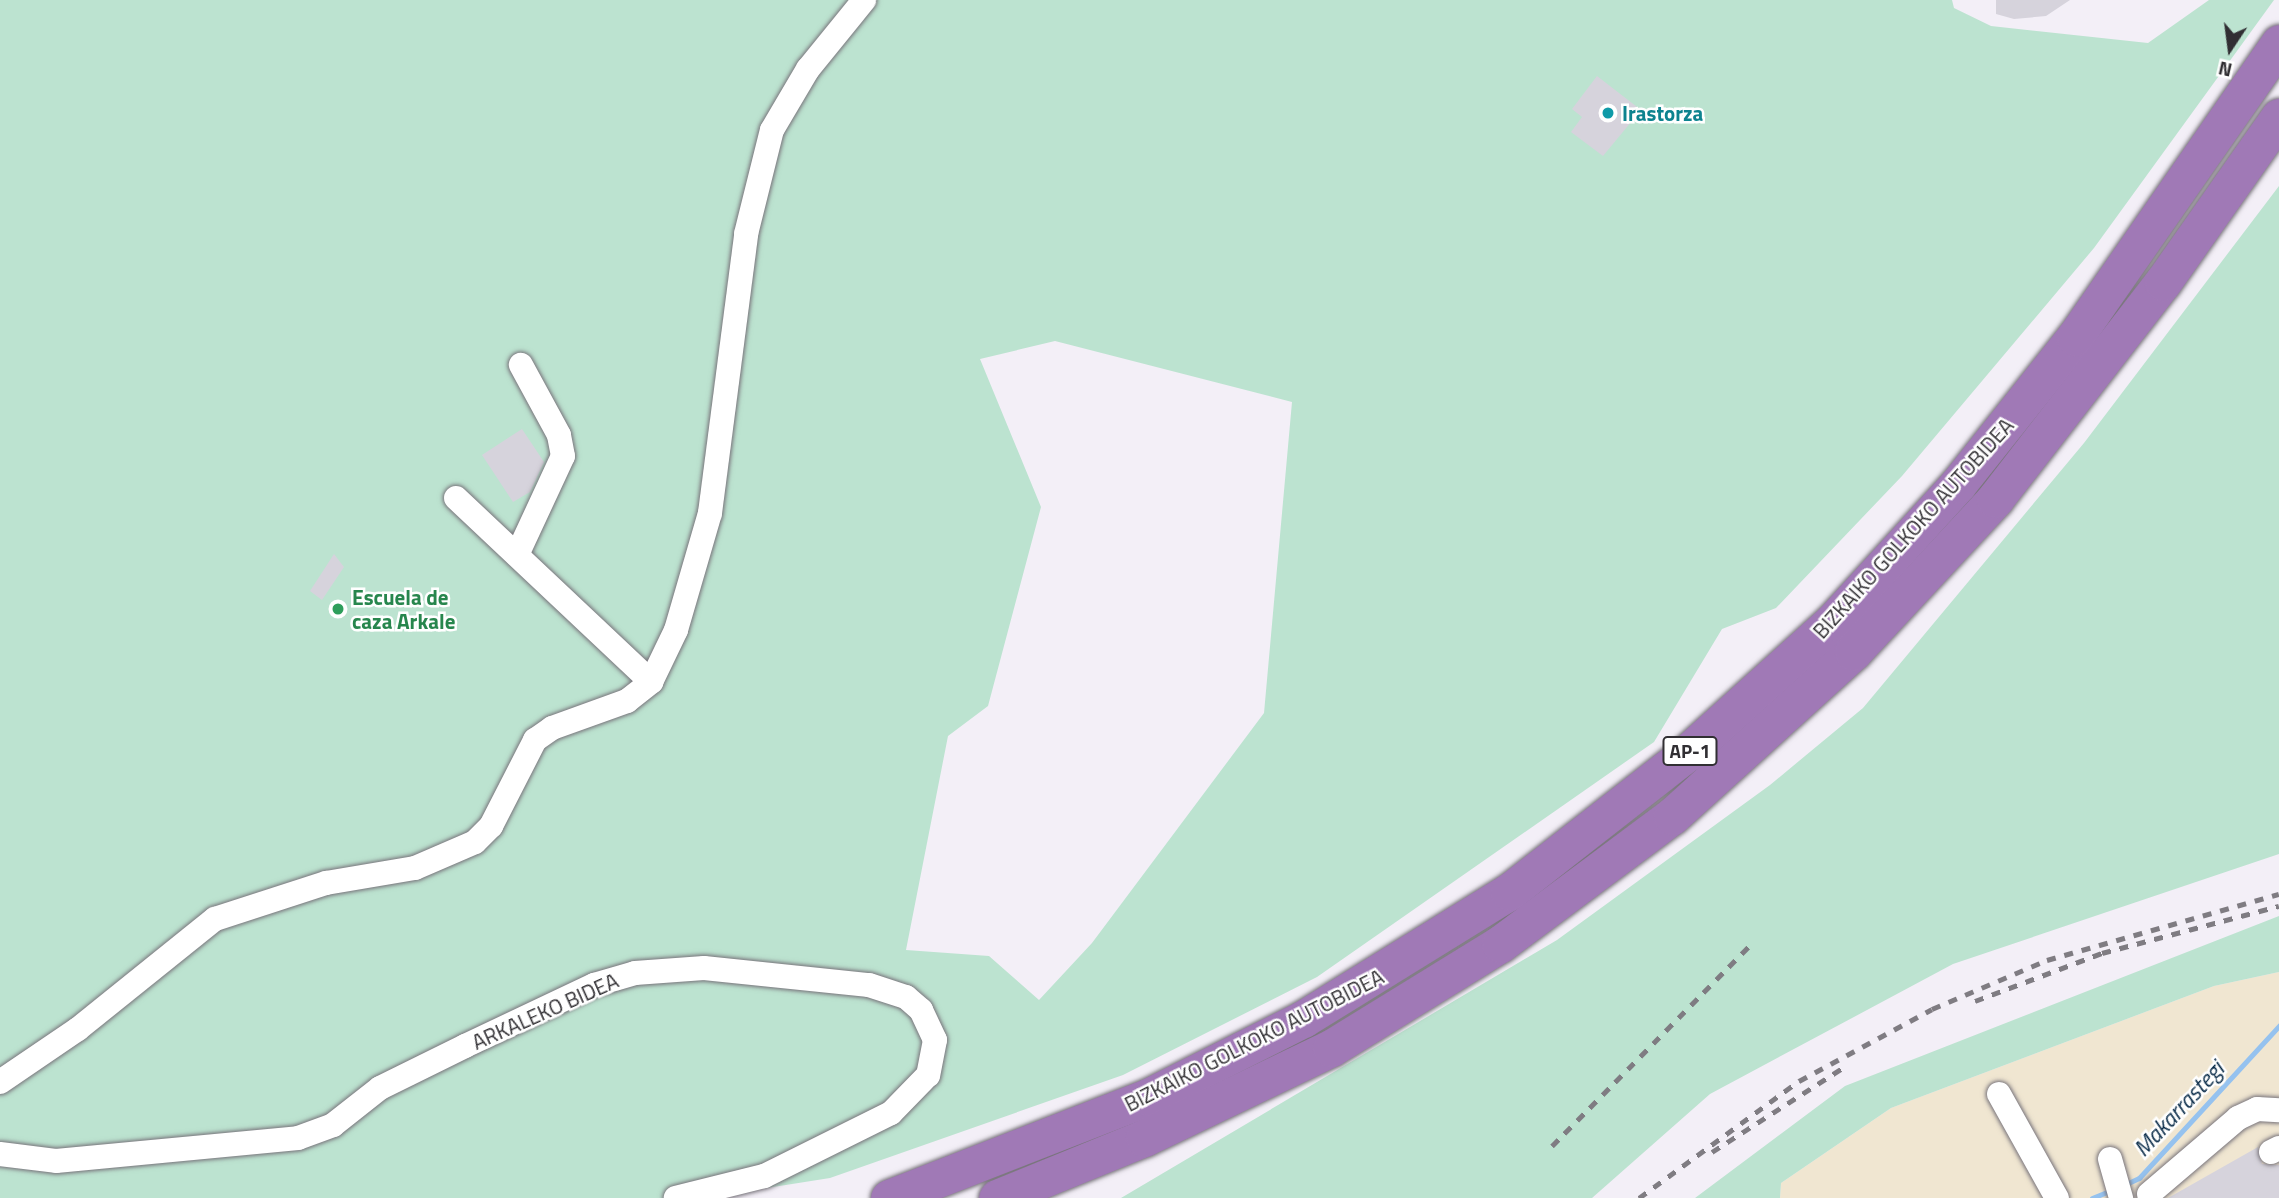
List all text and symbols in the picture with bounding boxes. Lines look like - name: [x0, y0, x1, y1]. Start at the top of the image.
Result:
- north arrow: [2195, 14, 2265, 84]
- text: N: [2215, 54, 2235, 86]
- place label: Irastorza: [1622, 100, 1703, 126]
- marker: Irastorza: [1600, 105, 1616, 121]
- street label: BIZKAIKO GOLKOKO AUTOBIDEA: [1807, 413, 2019, 643]
- place label: Escuela de caza Arkale: [352, 584, 455, 634]
- marker: Escuela de caza Arkale: [330, 601, 346, 617]
- road number: AP-1: [1662, 736, 1718, 766]
- street label: BIZKAIKO GOLKOKO AUTOBIDEA: [1120, 963, 1388, 1117]
- street label: ARKALEKO BIDEA: [468, 967, 622, 1055]
- water label: Makarrastegi: [2128, 1056, 2230, 1162]

